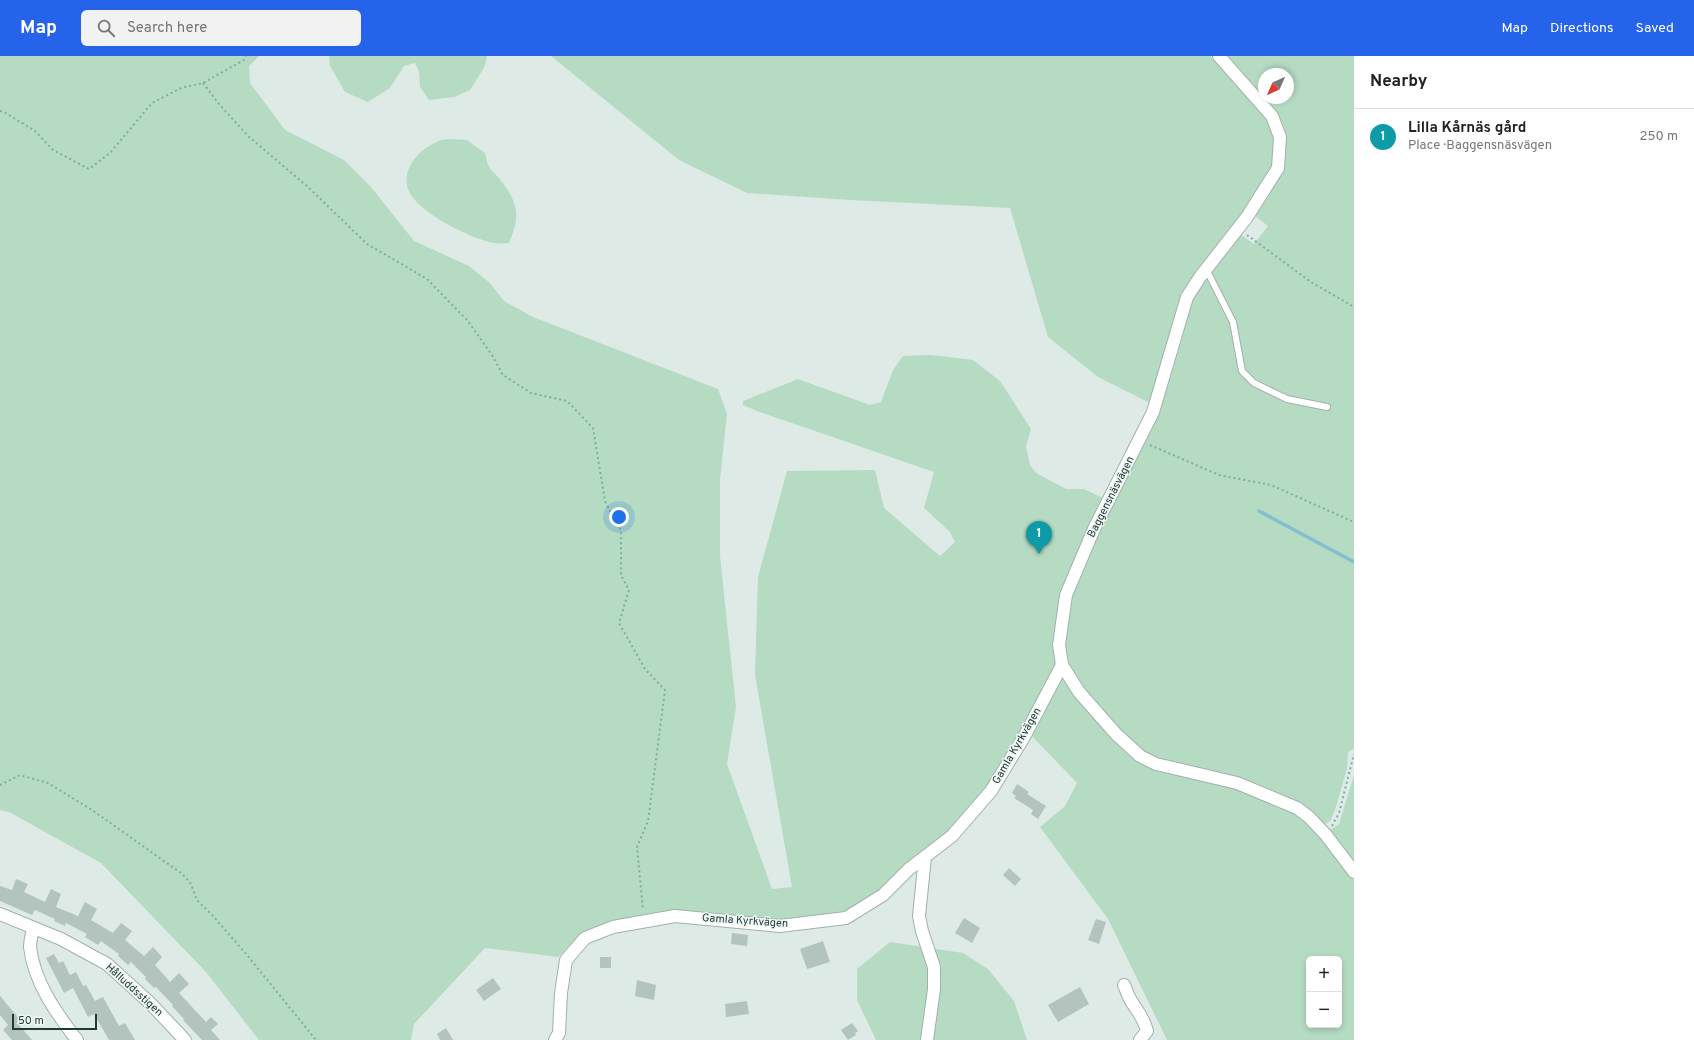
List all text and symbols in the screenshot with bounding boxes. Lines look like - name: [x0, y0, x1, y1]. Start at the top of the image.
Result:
- search box: [81, 10, 361, 46]
- text: Map: [20, 16, 57, 40]
- icon: search: [95, 17, 117, 39]
- text: Search here: [127, 19, 207, 38]
- text: Map: [1502, 20, 1528, 37]
- text: Directions: [1550, 20, 1614, 37]
- text: Saved: [1636, 20, 1674, 37]
- north arrow: [1258, 68, 1294, 104]
- text: Nearby: [1370, 71, 1427, 93]
- text: Lilla Kårnäs gård: [1408, 119, 1526, 138]
- text: 1: [1380, 129, 1386, 145]
- text: 250 m: [1640, 129, 1678, 145]
- text: Place · Baggensnäsvägen: [1408, 138, 1552, 154]
- street label: Baggensnäsvägen: [1084, 454, 1138, 540]
- your location: [609, 507, 629, 527]
- pin: 1: [1026, 521, 1052, 554]
- street label: Gamla Kyrkvägen: [989, 705, 1045, 787]
- street label: Gamla Kyrkvägen: [701, 911, 789, 931]
- map controls: [1306, 956, 1342, 1028]
- button: +: [1306, 956, 1342, 992]
- street label: Hålluddsstigen: [102, 960, 166, 1020]
- button: −: [1306, 992, 1342, 1028]
- scale bar: [12, 1012, 97, 1031]
- text: 50 m: [18, 1014, 44, 1028]

